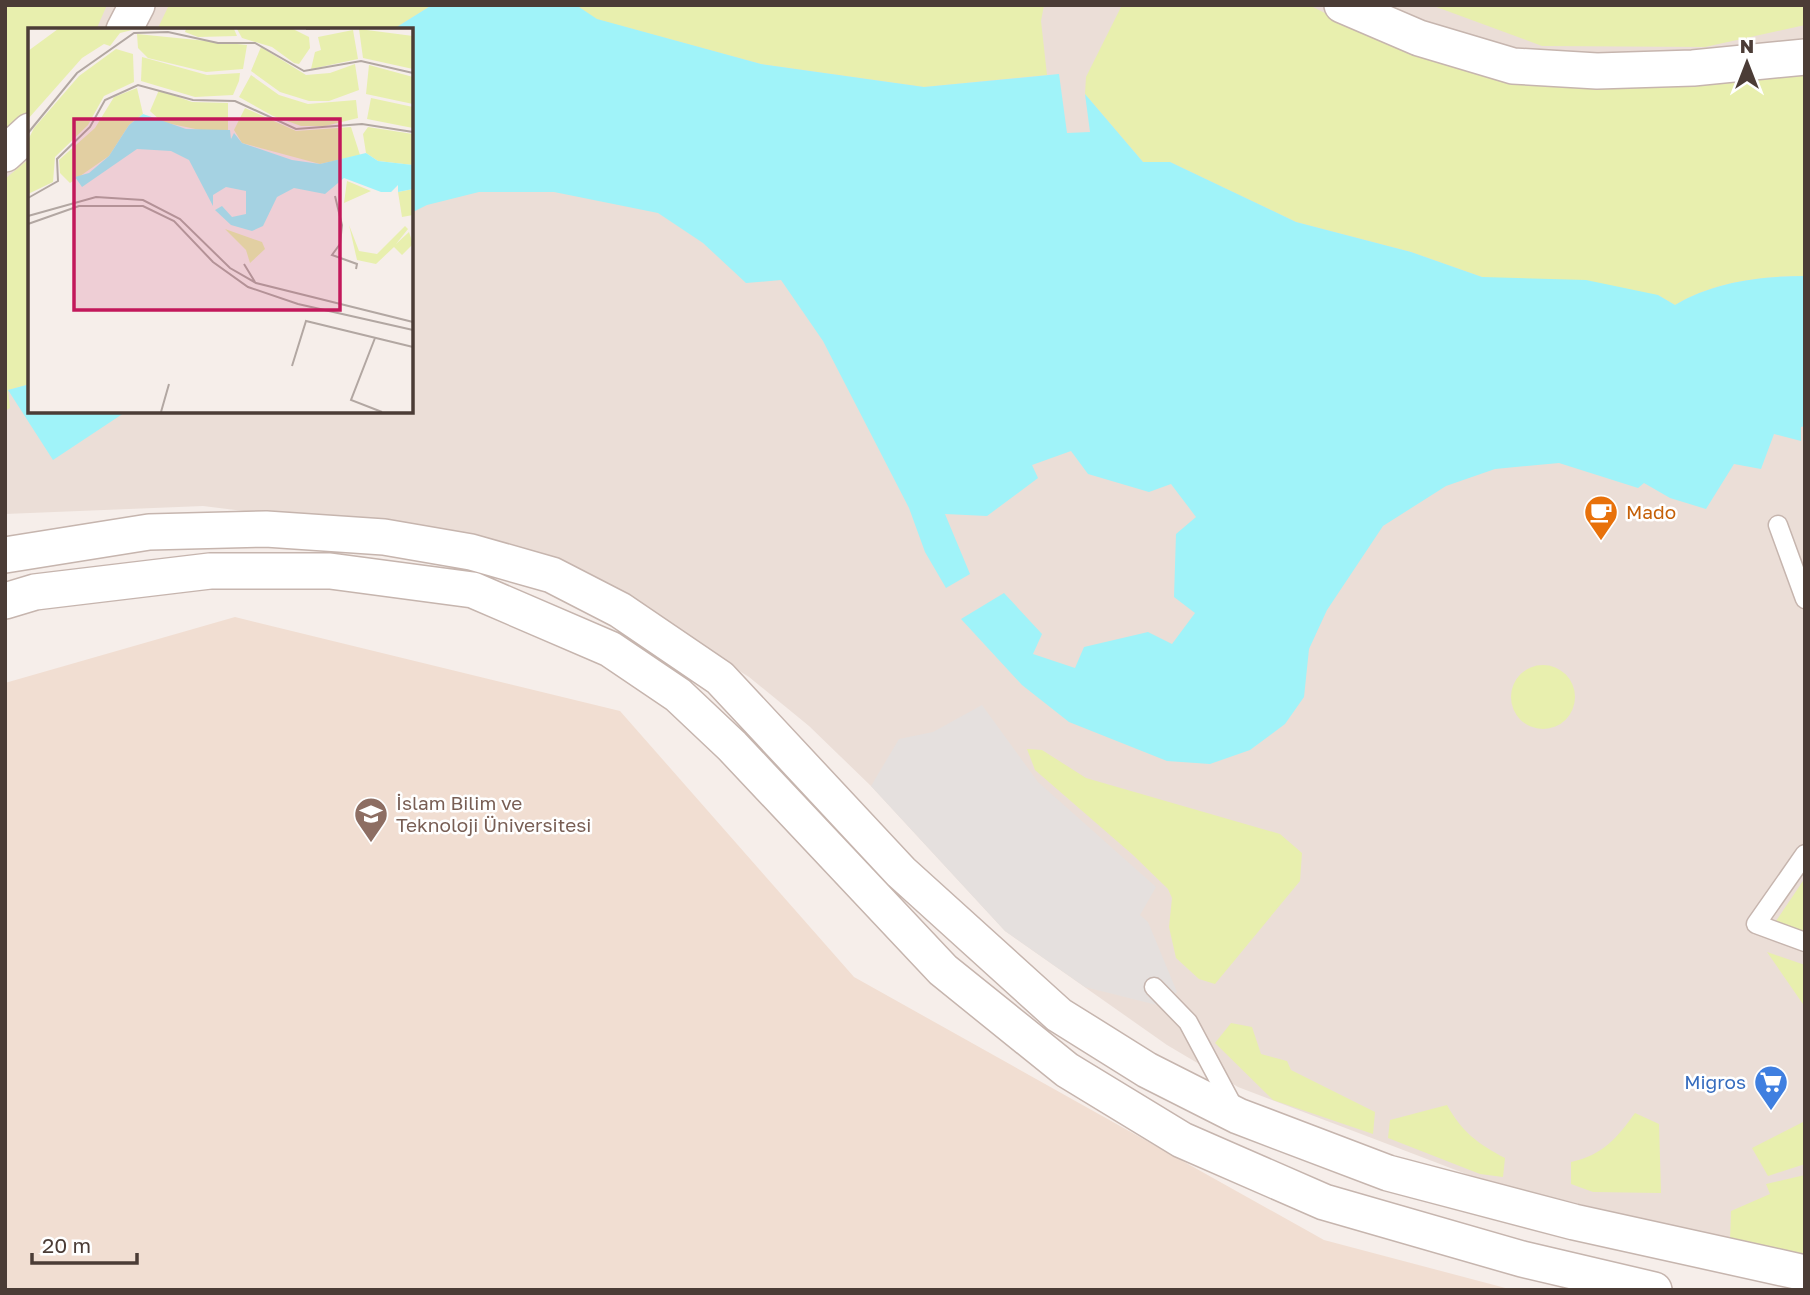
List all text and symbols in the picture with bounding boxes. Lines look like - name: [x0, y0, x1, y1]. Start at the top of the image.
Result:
- inset map: [28, 28, 413, 413]
- north arrow: [1712, 28, 1782, 98]
- text: N: [1740, 34, 1754, 57]
- cafe icon: Mado: [1582, 493, 1620, 542]
- place label: Mado: [1626, 500, 1676, 523]
- place label: İslam Bilim ve Teknoloji Üniversitesi: [396, 791, 591, 836]
- school or university icon: İslam Bilim ve Teknoloji Üniversitesi: [352, 795, 390, 844]
- supermarket icon: Migros: [1752, 1063, 1790, 1112]
- place label: Migros: [1684, 1070, 1746, 1093]
- scale bar: [32, 1222, 136, 1266]
- text: 20 m: [42, 1232, 91, 1258]

